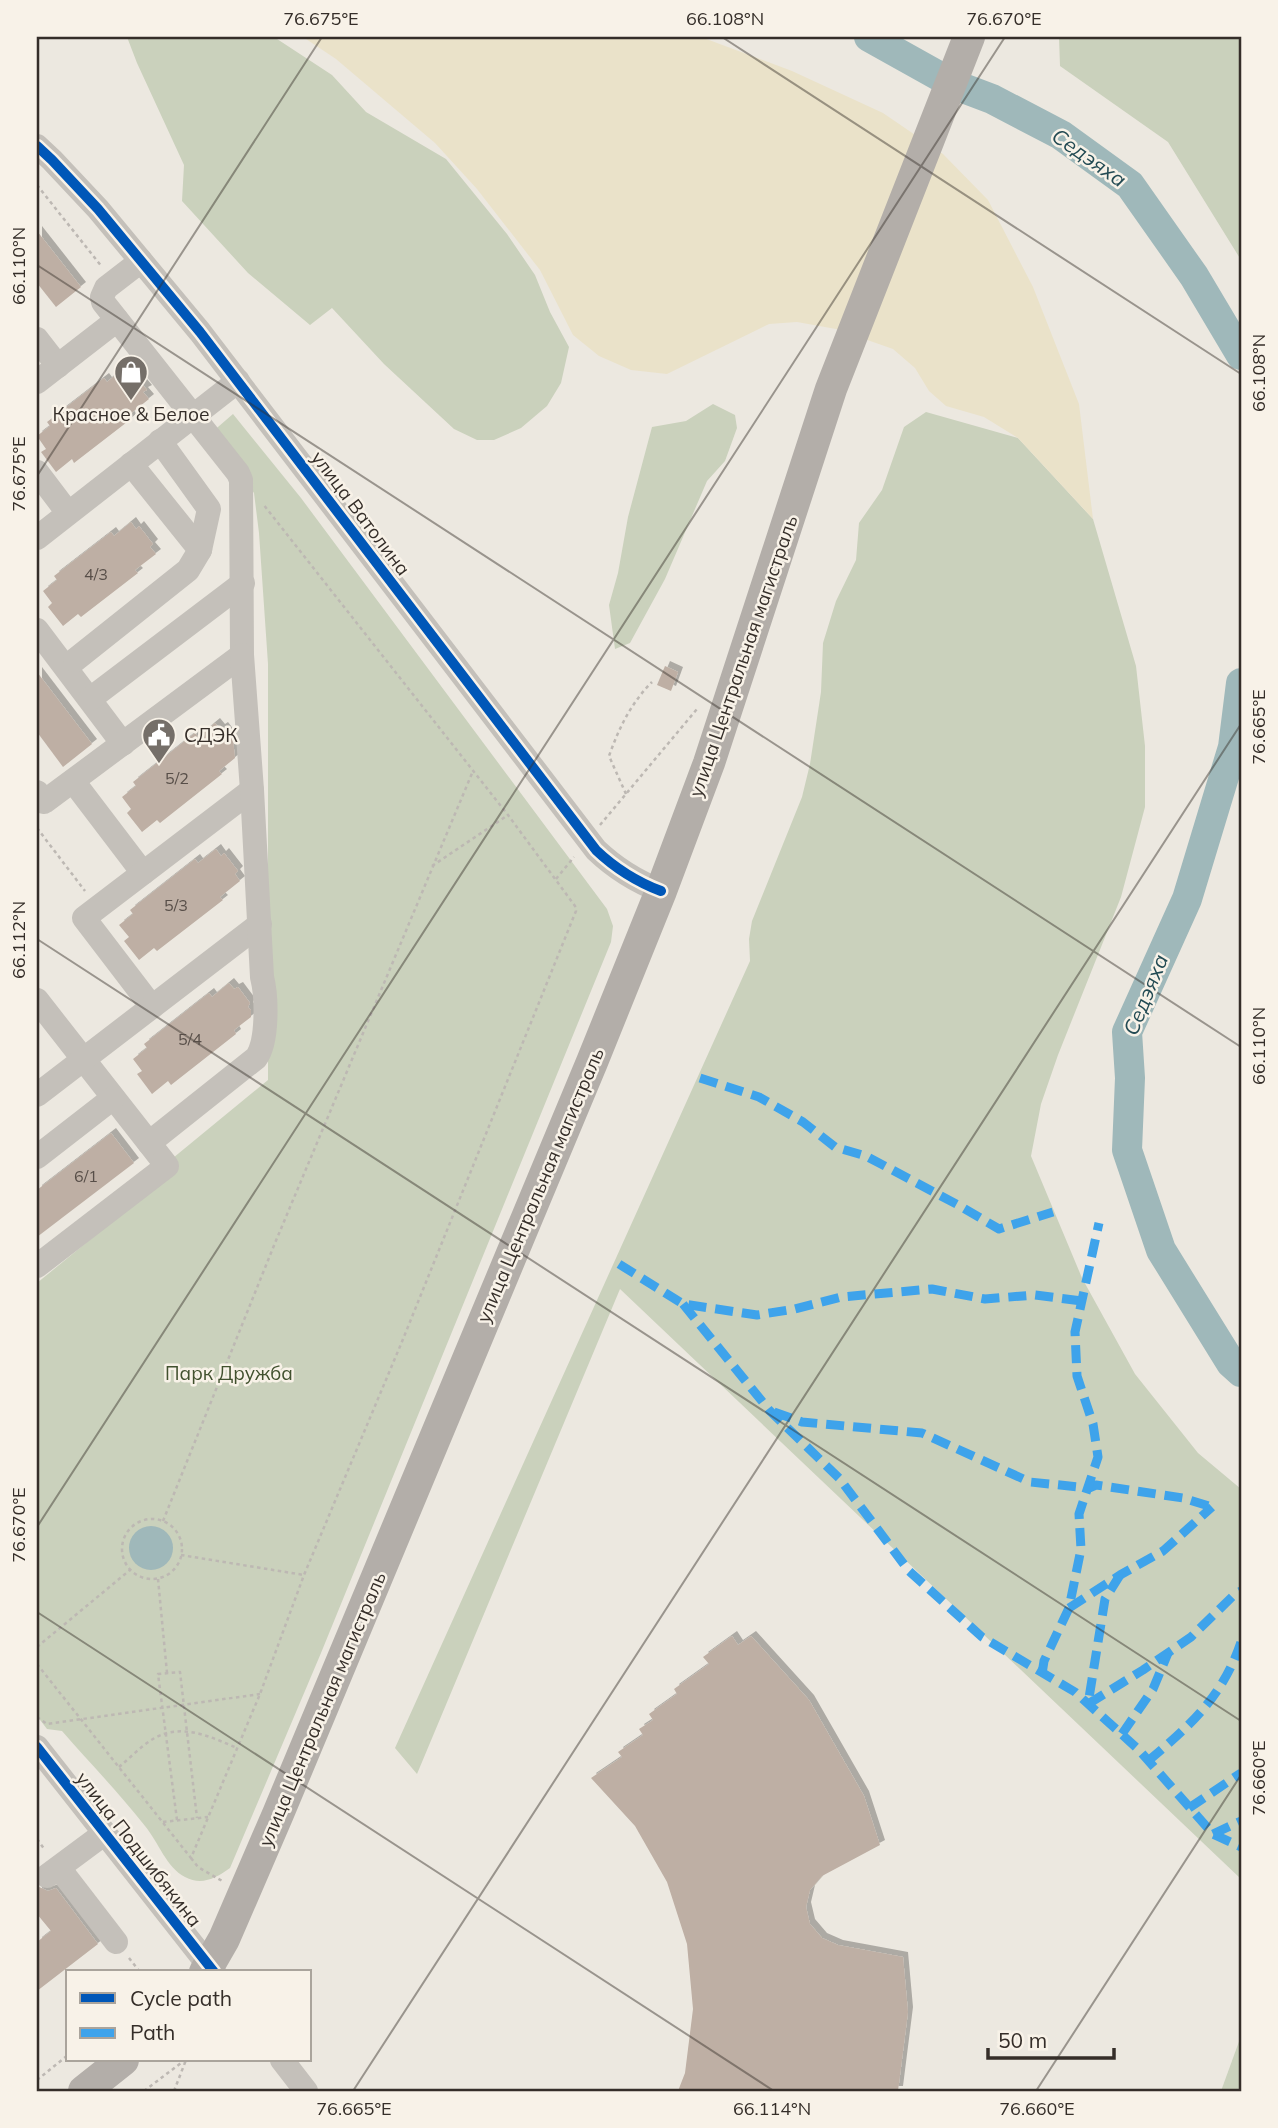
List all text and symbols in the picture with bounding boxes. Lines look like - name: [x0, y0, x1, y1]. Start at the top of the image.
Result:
- text: 76.675°E: [283, 7, 359, 30]
- text: 66.108°N: [686, 7, 764, 30]
- text: 76.670°E: [966, 7, 1042, 30]
- water label: Седэяха: [1047, 122, 1132, 192]
- text: 66.110°N: [7, 227, 30, 305]
- text: 66.108°N: [1247, 334, 1270, 412]
- shop icon: Красное & Белое: [112, 353, 150, 402]
- place label: Красное & Белое: [53, 402, 209, 426]
- text: 76.675°E: [7, 436, 30, 512]
- street label: улица Ватолина: [306, 446, 416, 580]
- street label: улица Центральная магистраль: [683, 512, 803, 800]
- house number: 4/3: [84, 564, 108, 584]
- text: 76.665°E: [1247, 689, 1270, 765]
- public building icon: СДЭК: [140, 716, 178, 765]
- place label: СДЭК: [184, 723, 238, 747]
- house number: 5/2: [165, 768, 189, 788]
- house number: 5/3: [164, 895, 188, 915]
- text: 66.112°N: [7, 901, 30, 979]
- water label: Седэяха: [1117, 950, 1173, 1039]
- text: 66.110°N: [1247, 1007, 1270, 1085]
- house number: 5/4: [178, 1029, 202, 1049]
- street label: улица Центральная магистраль: [471, 1044, 609, 1326]
- house number: 6/1: [74, 1166, 98, 1186]
- park label: Парк Дружба: [165, 1361, 293, 1385]
- text: 76.670°E: [7, 1487, 30, 1563]
- street label: улица Центральная магистраль: [253, 1568, 391, 1850]
- text: 76.660°E: [1247, 1740, 1270, 1816]
- street label: улица Подшибякина: [71, 1767, 207, 1931]
- legend: [66, 1970, 312, 2062]
- text: Cycle path: [130, 1985, 232, 2011]
- scale bar: [988, 2016, 1114, 2060]
- text: Path: [130, 2019, 175, 2045]
- text: 50 m: [998, 2027, 1047, 2053]
- text: 76.665°E: [316, 2097, 392, 2120]
- text: 66.114°N: [733, 2097, 811, 2120]
- text: 76.660°E: [999, 2097, 1075, 2120]

